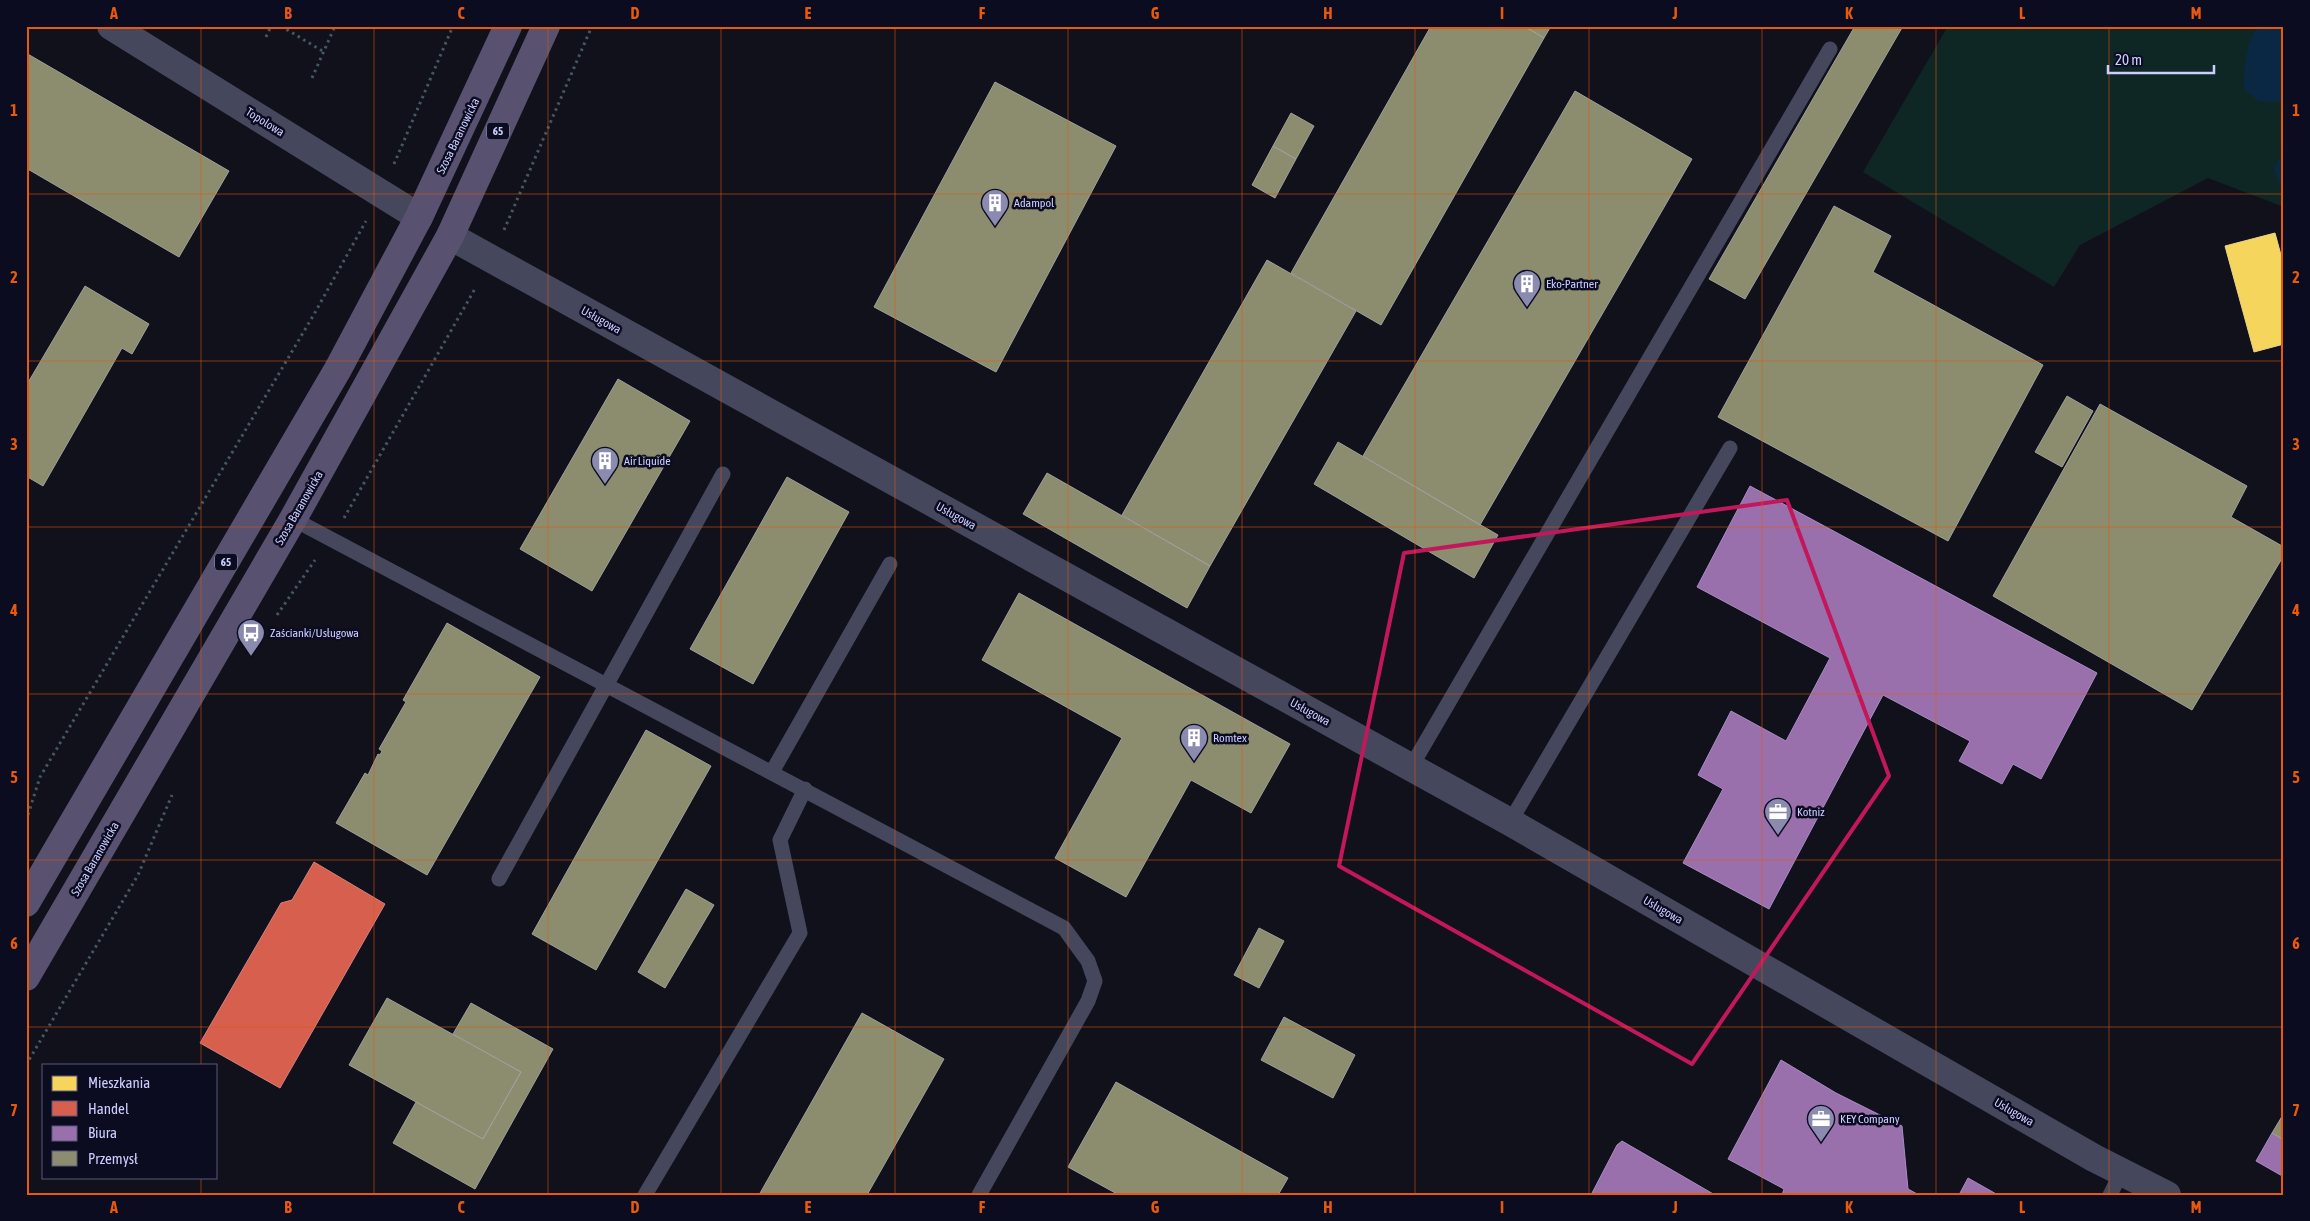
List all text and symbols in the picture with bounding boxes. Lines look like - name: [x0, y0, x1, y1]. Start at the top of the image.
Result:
- text: A: [109, 4, 118, 22]
- text: B: [284, 4, 292, 22]
- text: C: [457, 4, 465, 22]
- text: D: [631, 4, 640, 22]
- text: E: [805, 4, 812, 22]
- text: F: [979, 4, 986, 22]
- text: G: [1151, 4, 1160, 22]
- text: H: [1323, 4, 1333, 22]
- text: I: [1500, 4, 1504, 22]
- text: J: [1671, 4, 1678, 22]
- text: K: [1845, 4, 1853, 22]
- text: L: [2019, 4, 2026, 22]
- text: M: [2191, 4, 2201, 22]
- scale bar: [2108, 42, 2214, 74]
- text: 20 m: [2115, 51, 2142, 68]
- street label: Szosa Baranowicka: [434, 96, 482, 176]
- text: 1: [10, 101, 18, 119]
- text: 1: [2292, 101, 2300, 119]
- street label: Topolowa: [243, 105, 287, 139]
- road number: 65: [487, 122, 509, 140]
- building icon: Adampol: [980, 188, 1010, 227]
- place label: Adampol: [1014, 196, 1055, 210]
- text: 2: [10, 268, 18, 286]
- text: 2: [2292, 268, 2300, 286]
- building icon: Eko-Partner: [1512, 269, 1542, 308]
- place label: Eko-Partner: [1546, 277, 1598, 291]
- street label: Usługowa: [579, 303, 623, 337]
- text: 3: [10, 435, 18, 453]
- text: 3: [2292, 435, 2300, 453]
- building icon: Air Liquide: [590, 446, 620, 485]
- place label: Air Liquide: [624, 454, 671, 468]
- street label: Szosa Baranowicka: [272, 469, 326, 547]
- street label: Usługowa: [934, 499, 978, 533]
- road number: 65: [215, 554, 237, 570]
- text: 4: [9, 601, 18, 619]
- text: 4: [2291, 601, 2300, 619]
- bus stop icon: Zaścianki/Usługowa: [236, 618, 266, 657]
- place label: Zaścianki/Usługowa: [270, 626, 359, 640]
- street label: Usługowa: [1288, 695, 1332, 729]
- building icon: Romtex: [1179, 723, 1209, 762]
- place label: Romtex: [1213, 731, 1247, 745]
- text: 5: [10, 768, 18, 786]
- text: 5: [2292, 768, 2300, 786]
- office icon: Kotniz: [1763, 797, 1793, 836]
- place label: Kotniz: [1797, 805, 1825, 819]
- street label: Szosa Baranowicka: [68, 820, 122, 898]
- street label: Usługowa: [1641, 893, 1685, 927]
- text: 6: [10, 934, 18, 952]
- text: 6: [2292, 934, 2300, 952]
- legend: [42, 1064, 218, 1178]
- text: Mieszkania: [88, 1074, 150, 1091]
- street label: Usługowa: [1992, 1095, 2036, 1129]
- text: Handel: [88, 1100, 129, 1117]
- text: 7: [10, 1101, 18, 1119]
- text: 7: [2292, 1101, 2300, 1119]
- office icon: KEY Company: [1806, 1104, 1836, 1143]
- place label: KEY Company: [1840, 1112, 1900, 1126]
- text: Biura: [88, 1124, 117, 1141]
- text: Przemysł: [88, 1150, 138, 1167]
- text: A: [109, 1198, 118, 1216]
- text: B: [284, 1198, 292, 1216]
- text: C: [457, 1198, 465, 1216]
- text: D: [631, 1198, 640, 1216]
- text: E: [805, 1198, 812, 1216]
- text: F: [979, 1198, 986, 1216]
- text: G: [1151, 1198, 1160, 1216]
- text: H: [1323, 1198, 1333, 1216]
- text: I: [1500, 1198, 1504, 1216]
- text: J: [1671, 1198, 1678, 1216]
- text: K: [1845, 1198, 1853, 1216]
- text: L: [2019, 1198, 2026, 1216]
- text: M: [2191, 1198, 2201, 1216]

